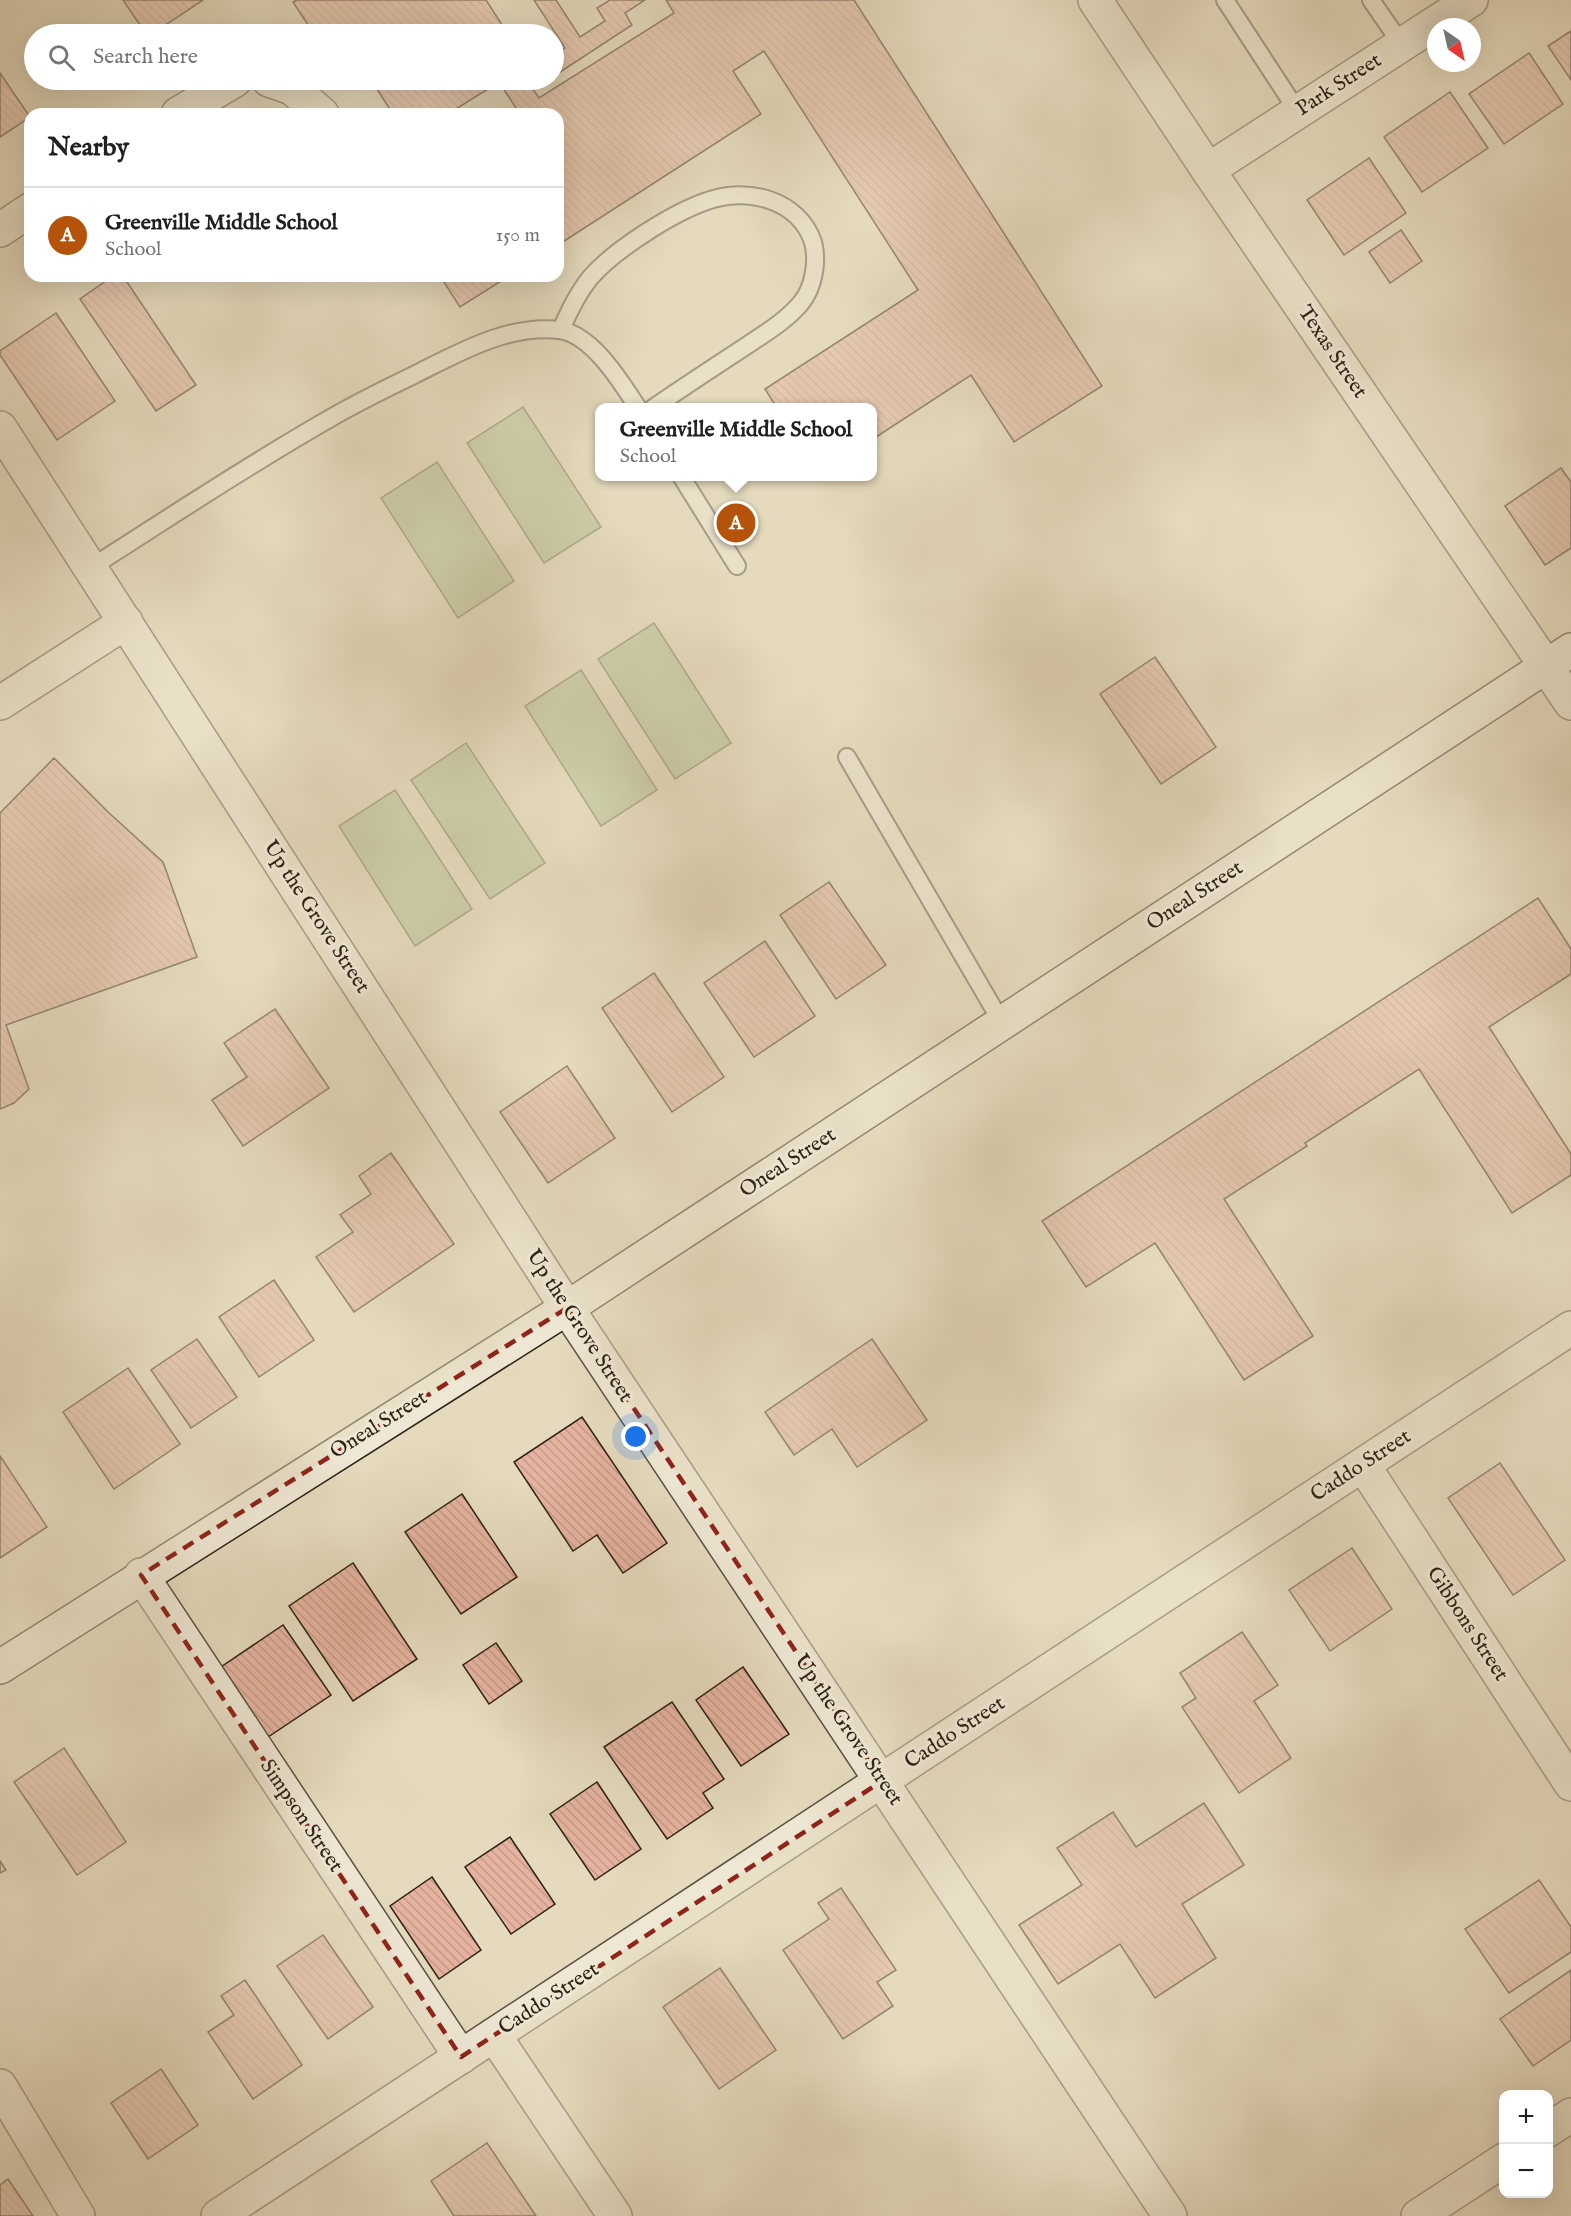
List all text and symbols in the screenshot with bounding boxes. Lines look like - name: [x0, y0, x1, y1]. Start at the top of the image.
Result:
- north arrow: [1427, 18, 1481, 72]
- search box: [24, 24, 564, 90]
- icon: search: [45, 41, 78, 74]
- text: Search here: [93, 43, 198, 71]
- street label: Park Street: [1291, 47, 1387, 123]
- text: Nearby: [48, 131, 129, 164]
- text: Greenville Middle School: [105, 209, 338, 237]
- text: A: [61, 223, 74, 248]
- text: 150 m: [496, 223, 540, 248]
- text: School: [105, 237, 161, 262]
- street label: Texas Street: [1291, 300, 1373, 404]
- popup: [595, 403, 877, 481]
- text: Greenville Middle School: [620, 416, 852, 444]
- text: School: [620, 444, 676, 469]
- pin: A: [716, 500, 756, 546]
- street label: Up the Grove Street: [257, 835, 375, 999]
- street label: Oneal Street: [1142, 855, 1248, 937]
- street label: Oneal Street: [735, 1122, 841, 1204]
- street label: Up the Grove Street: [520, 1244, 638, 1408]
- street label: Oneal Street: [325, 1384, 433, 1466]
- your location: [621, 1422, 650, 1451]
- street label: Caddo Street: [1306, 1423, 1416, 1509]
- street label: Gibbons Street: [1420, 1562, 1514, 1686]
- street label: Up the Grove Street: [787, 1649, 909, 1811]
- street label: Caddo Street: [900, 1690, 1010, 1776]
- street label: Simpson Street: [253, 1754, 349, 1878]
- street label: Caddo Street: [494, 1956, 604, 2042]
- map controls: [1499, 2090, 1553, 2198]
- button: +: [1499, 2090, 1553, 2144]
- button: −: [1499, 2144, 1553, 2198]

